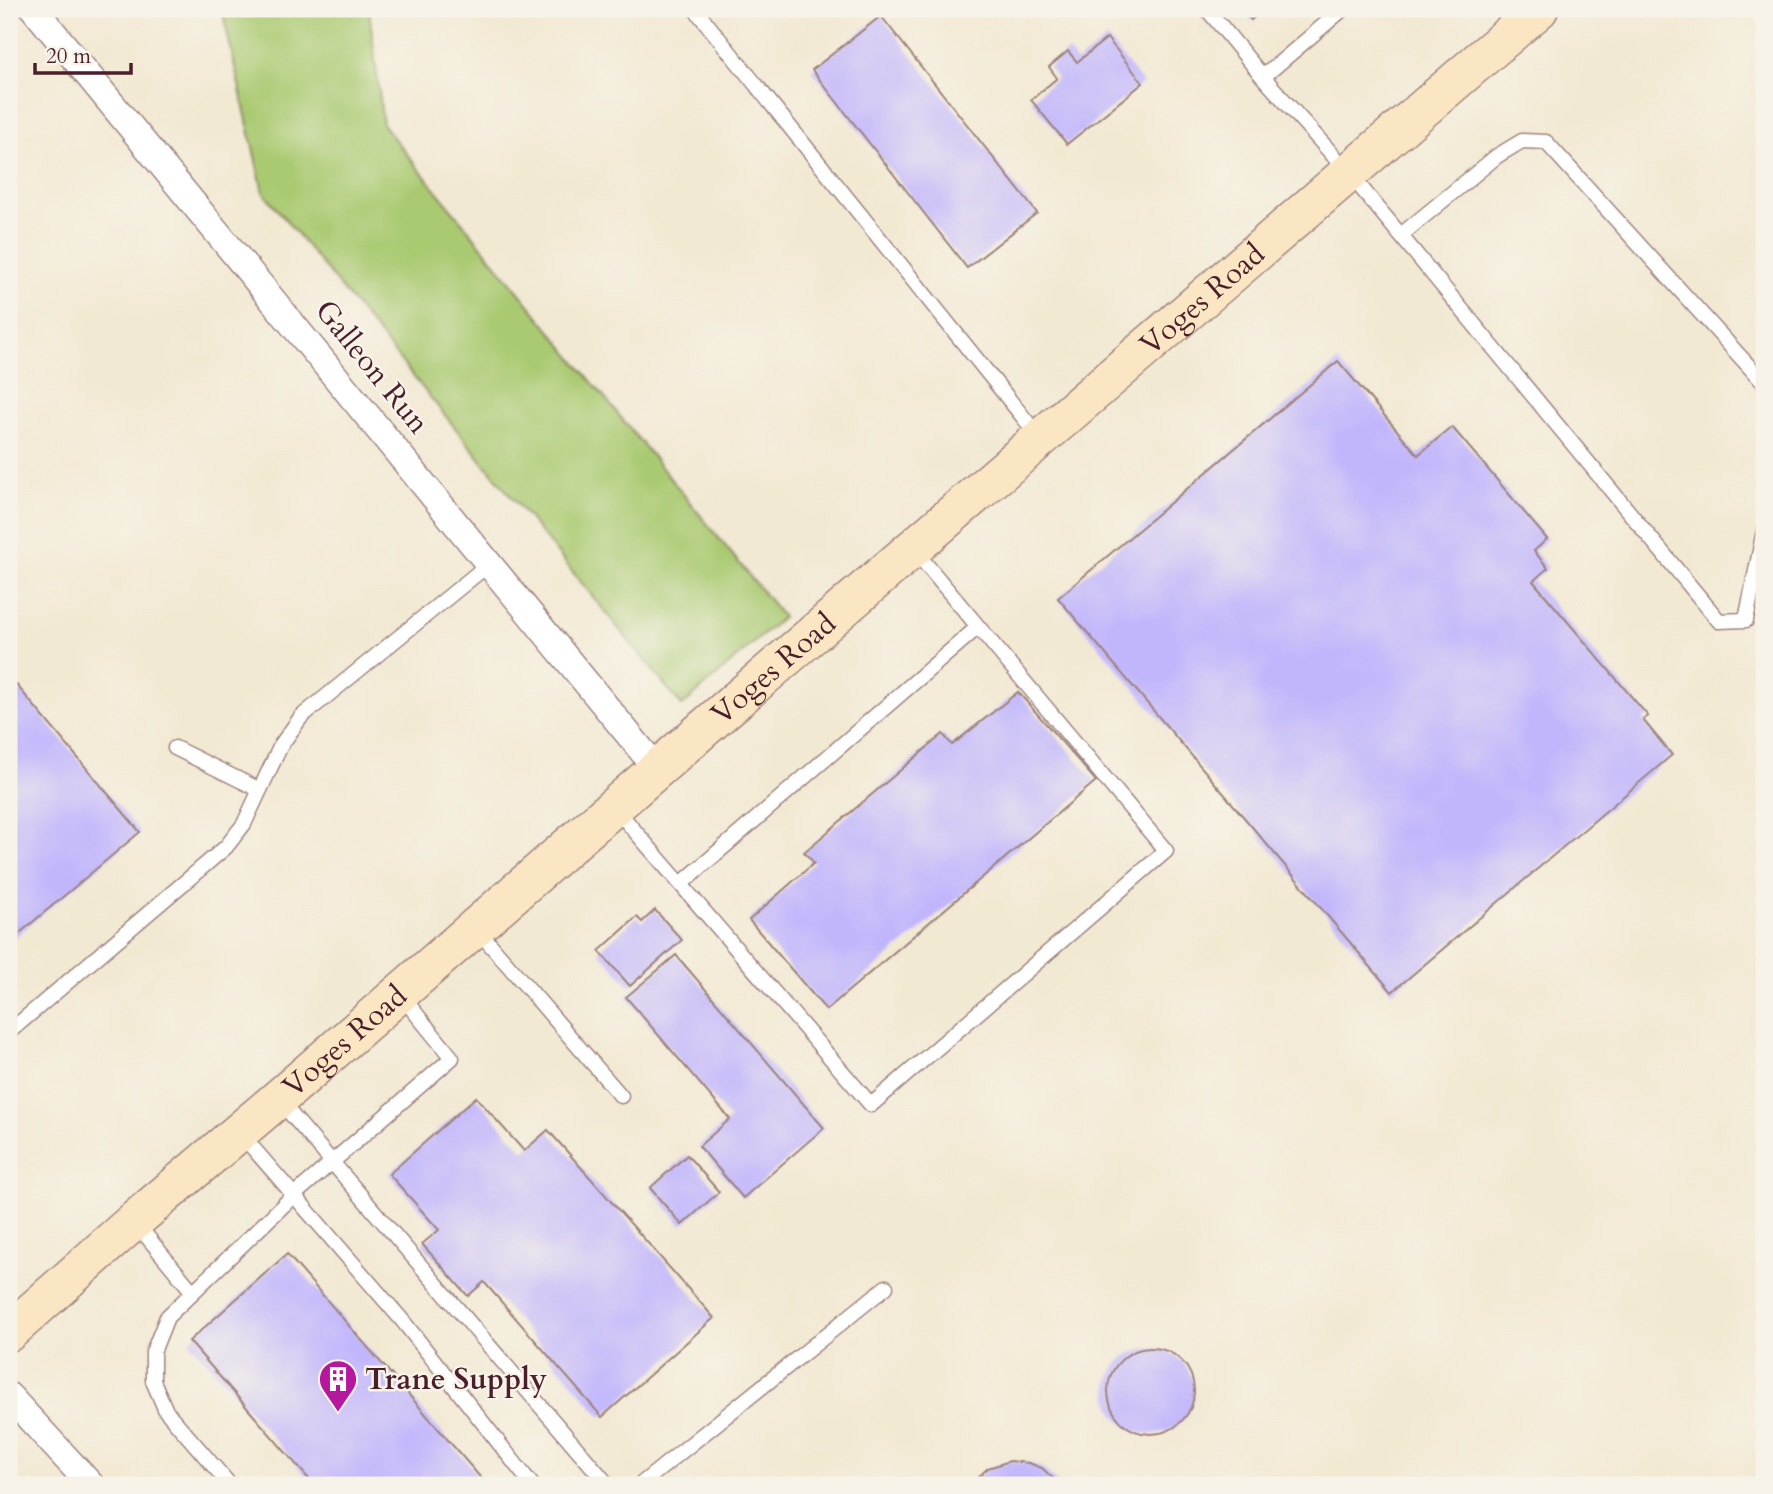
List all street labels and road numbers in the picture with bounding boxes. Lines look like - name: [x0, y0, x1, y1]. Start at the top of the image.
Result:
- street label: Voges Road: [1131, 234, 1273, 365]
- street label: Galleon Run: [305, 291, 439, 443]
- street label: Voges Road: [702, 603, 844, 734]
- street label: Voges Road: [273, 976, 416, 1107]

